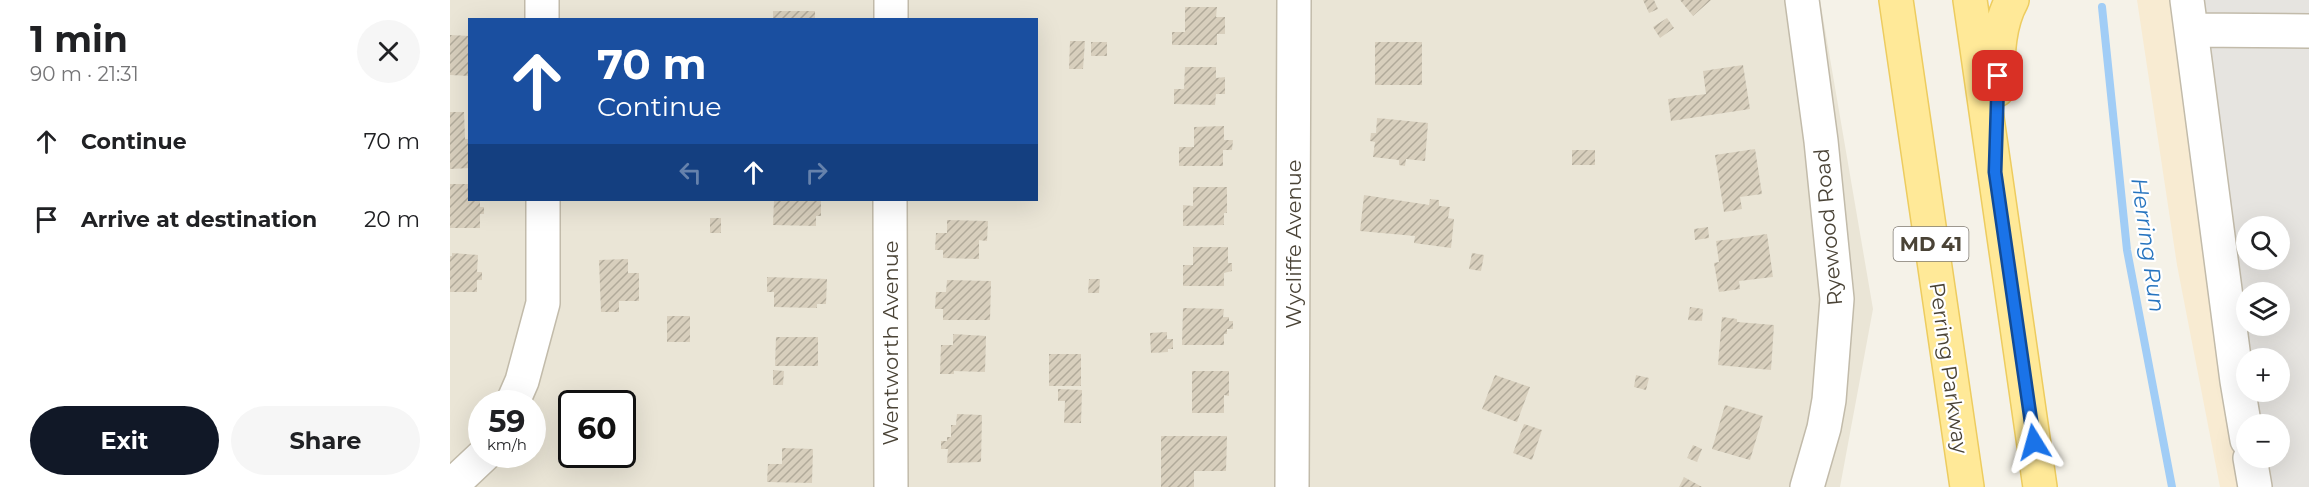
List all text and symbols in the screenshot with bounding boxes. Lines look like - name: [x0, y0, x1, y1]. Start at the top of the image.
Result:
- text: 1 min: [30, 17, 128, 61]
- button: close: [357, 20, 420, 83]
- text: 70 m: [597, 38, 707, 90]
- icon: ahead: [498, 42, 576, 120]
- pin: [1972, 50, 2023, 101]
- icon: arrive: [1981, 59, 2014, 92]
- text: 90 m · 21:31: [30, 62, 139, 86]
- text: Continue: [597, 90, 722, 123]
- icon: ahead: [30, 125, 63, 158]
- text: Continue: [81, 128, 187, 155]
- text: 70 m: [364, 128, 420, 155]
- street label: Ryewood Road: [1809, 147, 1847, 307]
- icon: left: [674, 156, 707, 189]
- icon: ahead: [737, 156, 770, 189]
- icon: right: [800, 156, 833, 189]
- street label: Wycliffe Avenue: [1281, 160, 1306, 328]
- water label: Herring Run: [2125, 176, 2171, 314]
- icon: arrive: [30, 203, 63, 236]
- text: Arrive at destination: [81, 206, 317, 233]
- text: 20 m: [364, 206, 420, 233]
- map controls: [2236, 216, 2290, 468]
- button: search: [2236, 216, 2290, 270]
- road number: MD 41: [1894, 227, 1968, 261]
- street label: Wentworth Avenue: [878, 241, 903, 445]
- street label: Perring Parkway: [1925, 281, 1973, 456]
- button: layers: [2236, 282, 2290, 336]
- button: +: [2236, 348, 2290, 402]
- speed limit sign: 60: [558, 390, 636, 468]
- text: 59: [489, 403, 525, 440]
- button: Exit: [30, 406, 219, 475]
- button: Share: [231, 406, 420, 475]
- position arrow: [2002, 410, 2066, 474]
- button: −: [2236, 414, 2290, 468]
- text: km/h: [487, 435, 527, 454]

